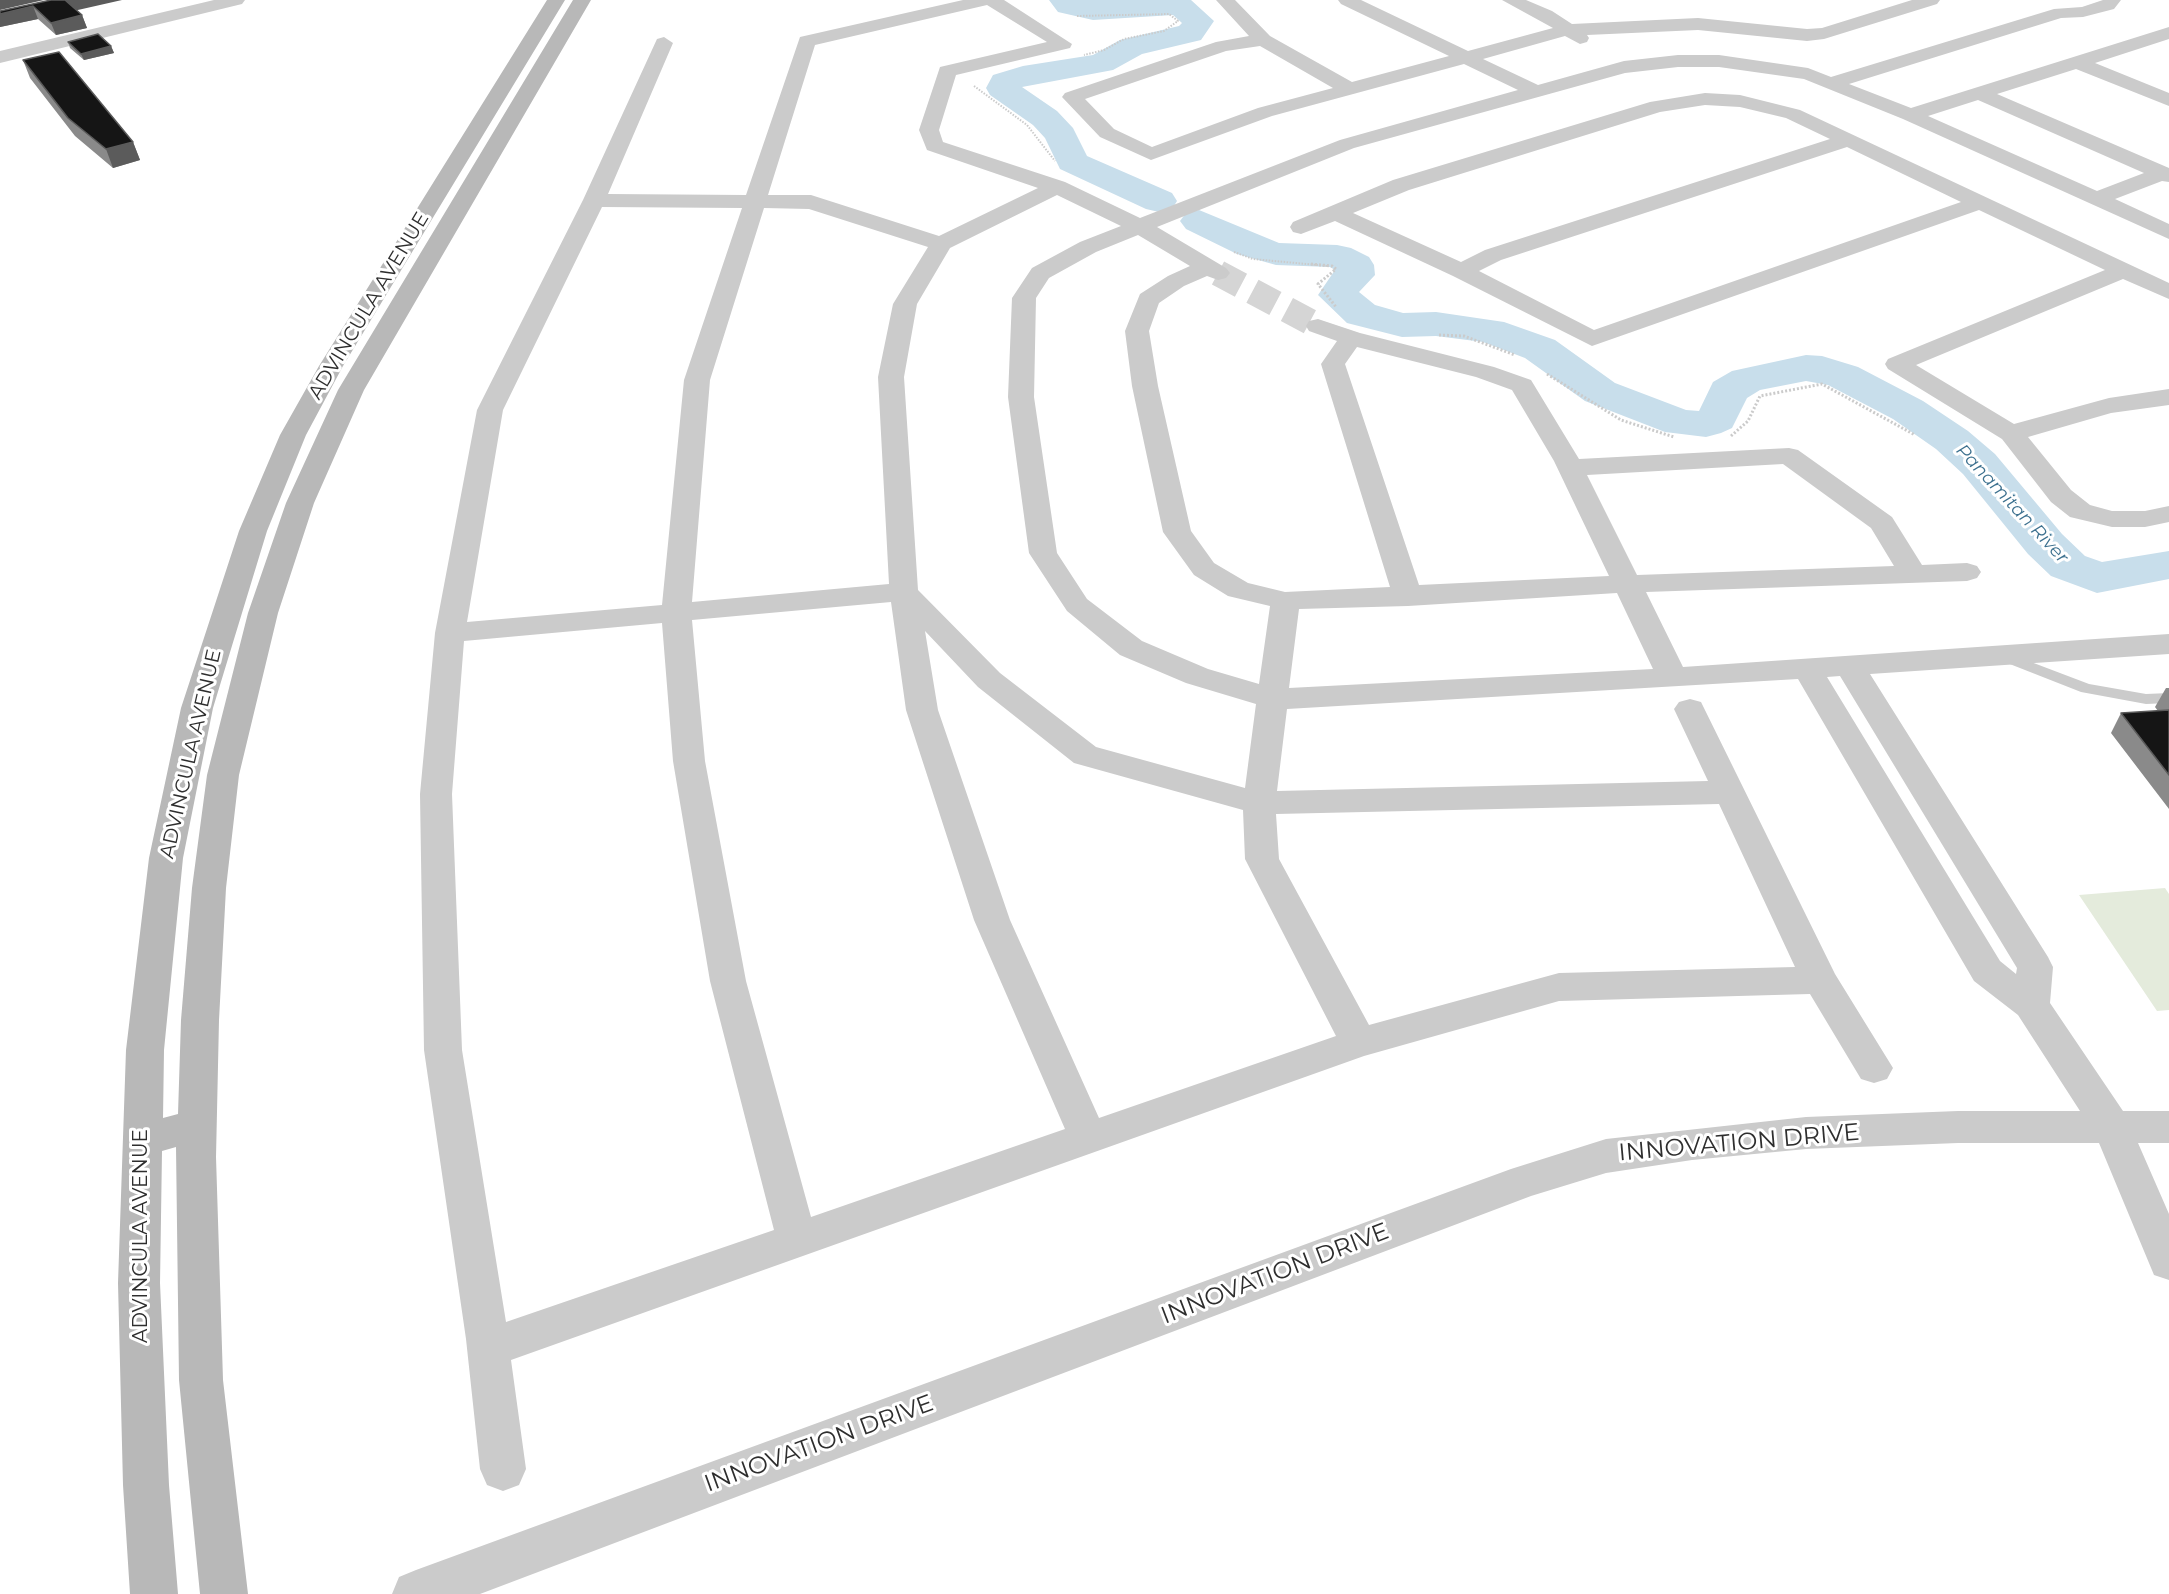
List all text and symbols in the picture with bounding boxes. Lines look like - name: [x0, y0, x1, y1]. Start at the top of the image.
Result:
- street label: ADVINCULA AVENUE: [304, 208, 434, 404]
- water label: Panamitan River: [1951, 440, 2073, 568]
- street label: ADVINCULA AVENUE: [155, 647, 227, 861]
- street label: INNOVATION DRIVE: [1617, 1118, 1861, 1168]
- street label: ADVINCULA AVENUE: [129, 1129, 153, 1343]
- street label: INNOVATION DRIVE: [1157, 1217, 1393, 1331]
- street label: INNOVATION DRIVE: [701, 1389, 937, 1499]

